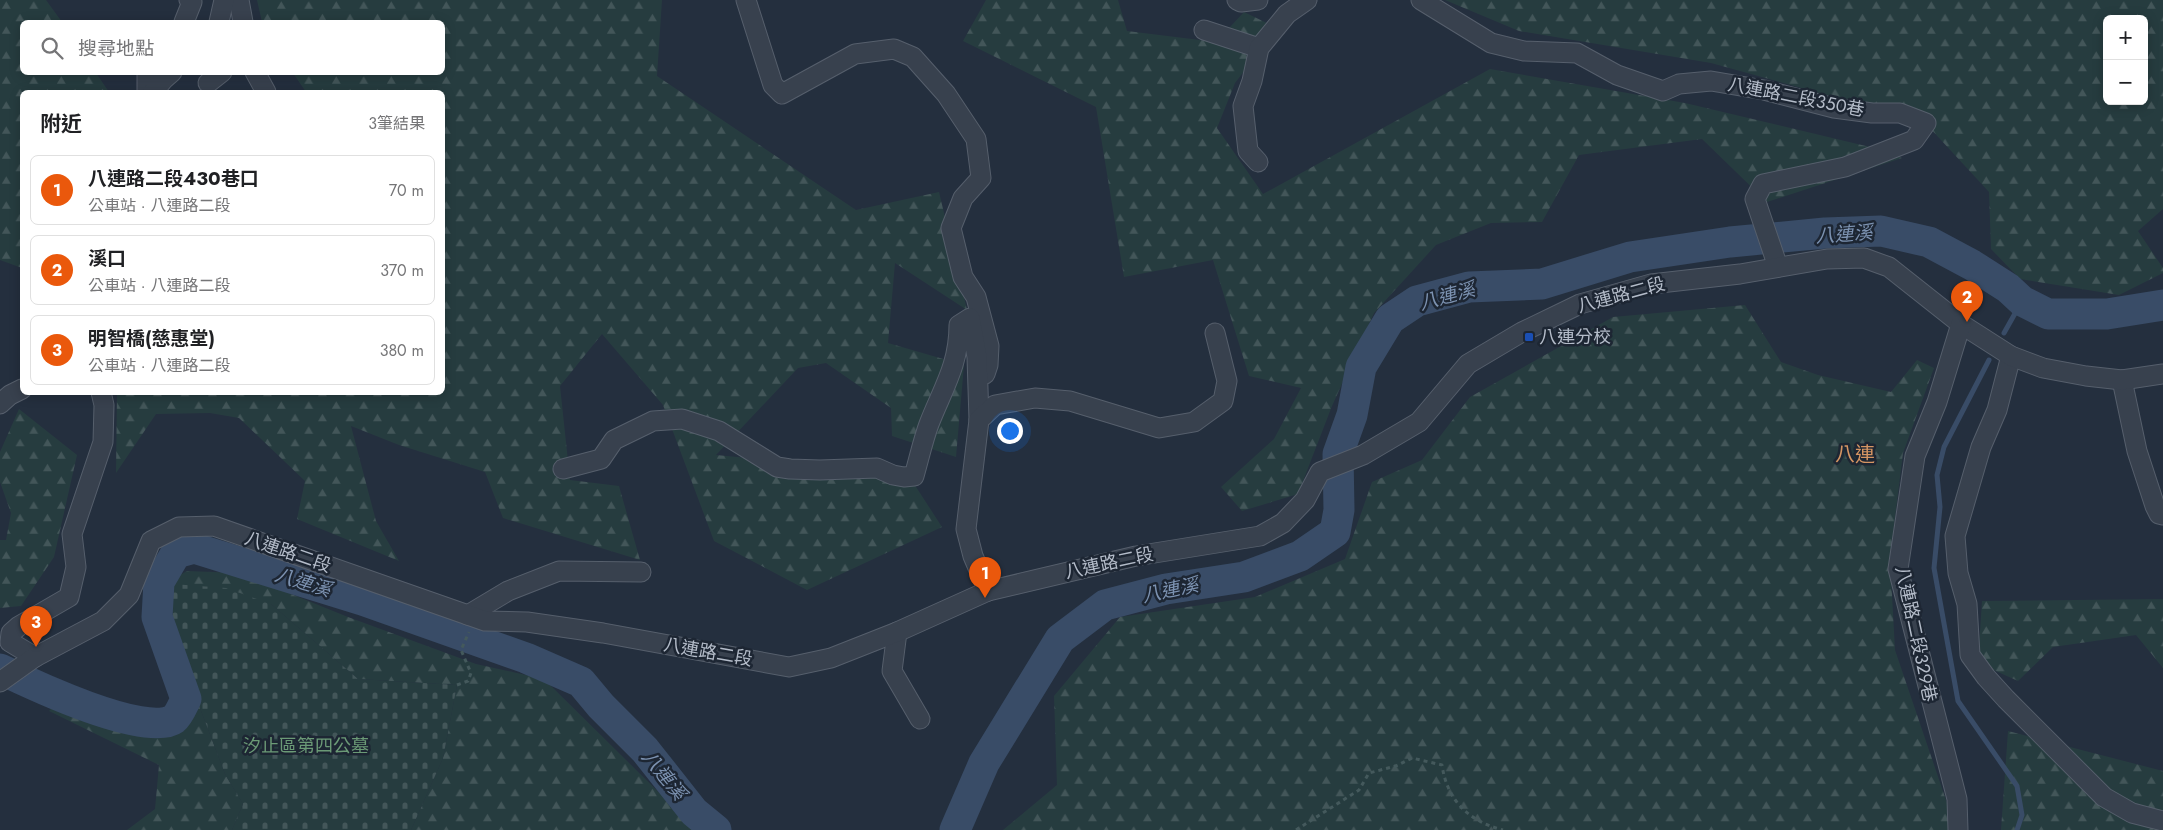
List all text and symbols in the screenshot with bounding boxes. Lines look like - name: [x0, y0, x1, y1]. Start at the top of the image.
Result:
- map controls: [2103, 15, 2148, 105]
- button: +: [2103, 15, 2148, 60]
- search box: [20, 20, 445, 75]
- icon: search: [38, 34, 66, 62]
- text: 搜尋地點: [78, 35, 154, 62]
- button: −: [2103, 60, 2148, 105]
- street label: 八連路二段350巷: [1725, 71, 1867, 123]
- text: 附近: [40, 109, 82, 139]
- text: 3筆結果: [368, 112, 425, 135]
- text: 八連路二段430巷口: [88, 165, 259, 192]
- text: 1: [53, 179, 61, 202]
- text: 70 m: [389, 179, 424, 202]
- text: 公車站 · 八連路二段: [88, 194, 230, 217]
- water label: 八連溪: [1815, 218, 1876, 249]
- text: 溪口: [88, 245, 126, 272]
- text: 2: [52, 259, 62, 282]
- text: 370 m: [380, 259, 424, 282]
- street label: 八連路二段: [1574, 271, 1668, 319]
- text: 公車站 · 八連路二段: [88, 274, 230, 297]
- water label: 八連溪: [1416, 275, 1481, 316]
- pin: 2: [1951, 281, 1983, 322]
- place label: 八連分校: [1539, 324, 1611, 350]
- text: 明智橋(慈惠堂): [88, 325, 215, 352]
- marker: 八連分校: [1523, 331, 1535, 343]
- text: 3: [52, 339, 62, 362]
- text: 380 m: [380, 339, 424, 362]
- text: 公車站 · 八連路二段: [88, 354, 230, 377]
- your location: [997, 418, 1023, 444]
- district label: 八連: [1835, 440, 1875, 469]
- street label: 八連路二段: [241, 525, 335, 579]
- street label: 八連路二段: [1062, 541, 1156, 585]
- pin: 1: [969, 557, 1001, 598]
- water label: 八連溪: [272, 561, 337, 604]
- street label: 八連路二段329巷: [1889, 564, 1943, 704]
- water label: 八連溪: [1139, 570, 1204, 609]
- pin: 3: [20, 606, 52, 647]
- street label: 八連路二段: [661, 631, 755, 673]
- park label: 汐止區第四公墓: [243, 733, 369, 759]
- water label: 八連溪: [636, 744, 694, 808]

